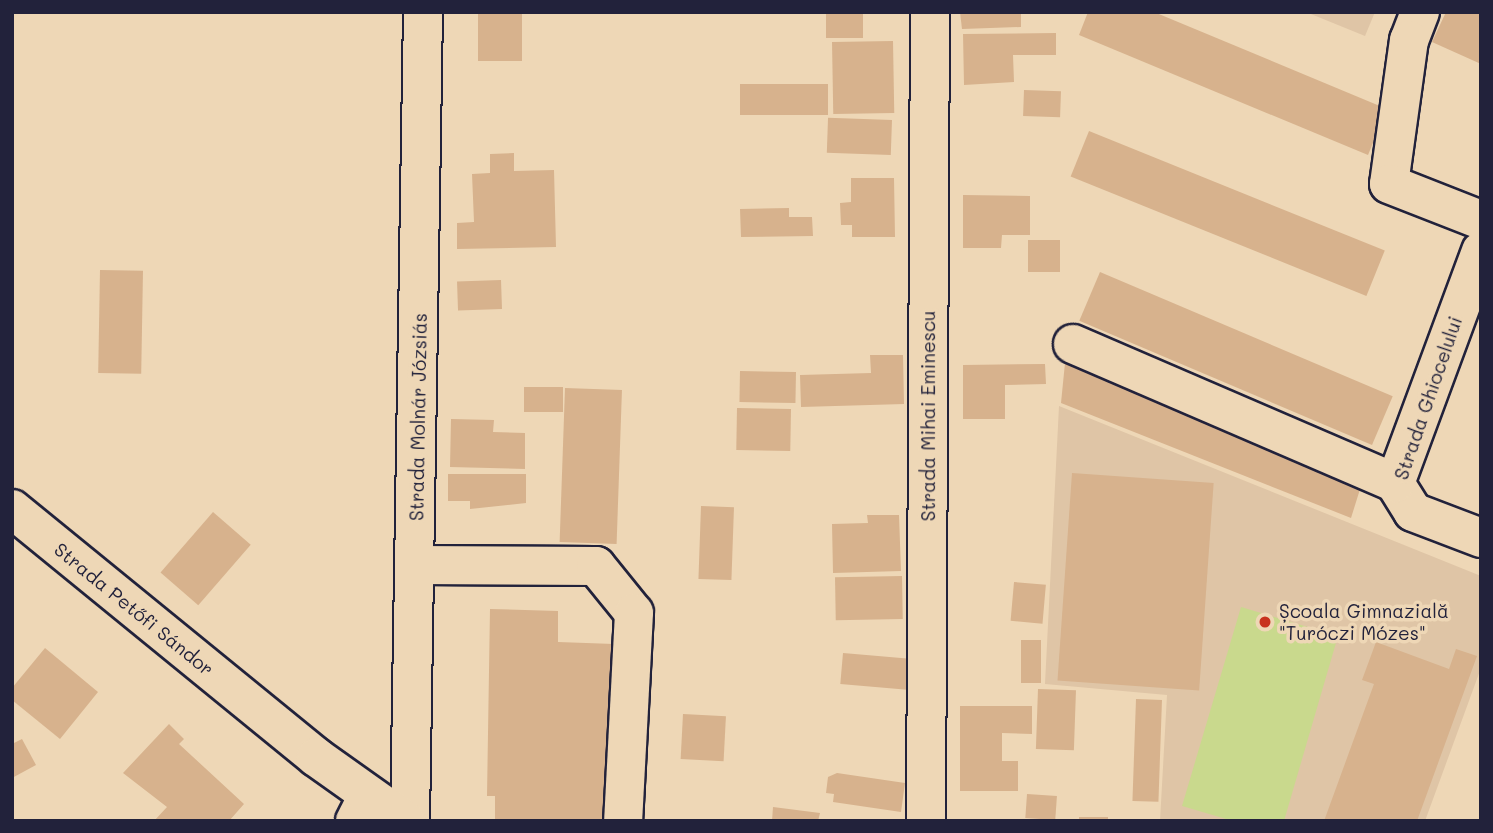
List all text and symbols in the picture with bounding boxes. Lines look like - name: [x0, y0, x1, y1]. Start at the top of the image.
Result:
- street label: Strada Mihai Eminescu: [917, 311, 939, 521]
- street label: Strada Molnár Józsiás: [405, 313, 431, 521]
- street label: Strada Ghiocelului: [1389, 313, 1467, 483]
- street label: Strada Petőfi Sándor: [50, 538, 218, 680]
- place label: Școala Gimnazială "Turóczi Mózes": [1279, 600, 1449, 644]
- marker: Școala Gimnazială "Turóczi Mózes": [1257, 614, 1273, 630]

